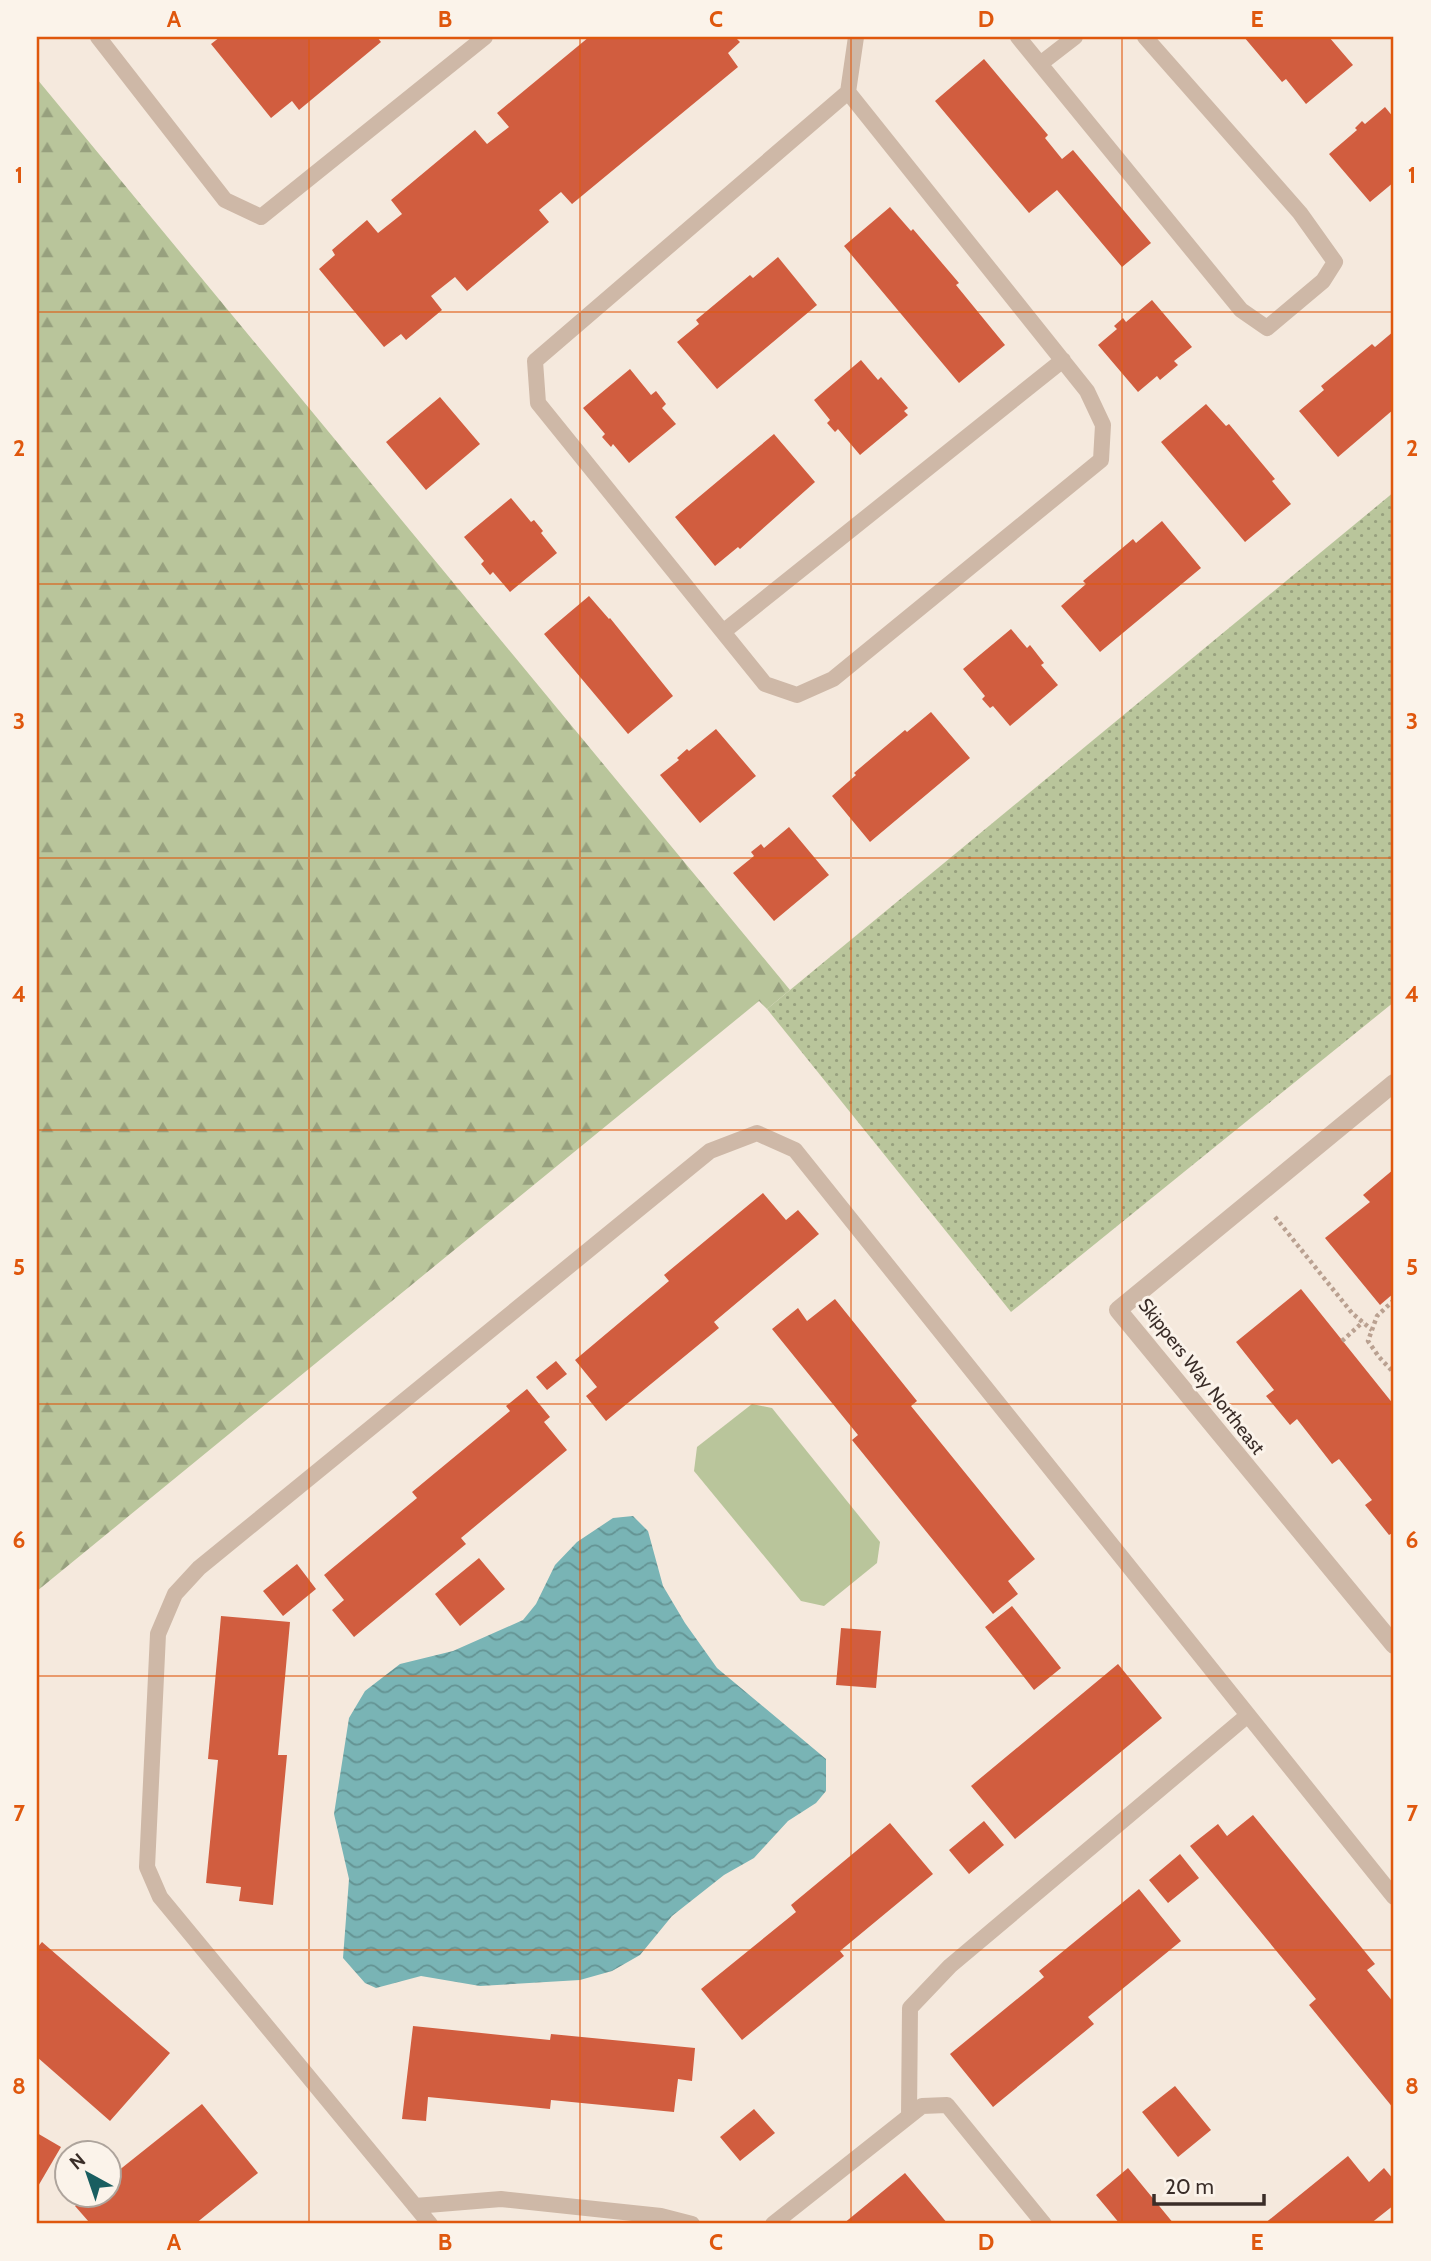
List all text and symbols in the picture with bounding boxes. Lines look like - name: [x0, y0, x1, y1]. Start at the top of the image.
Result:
- text: A: [167, 5, 182, 33]
- text: B: [438, 5, 452, 33]
- text: C: [709, 5, 723, 33]
- text: D: [978, 5, 994, 33]
- text: E: [1250, 5, 1264, 33]
- text: 1: [15, 161, 23, 189]
- text: 1: [1408, 161, 1416, 189]
- text: 2: [13, 434, 25, 462]
- text: 2: [1406, 434, 1418, 462]
- text: 3: [13, 707, 25, 735]
- text: 3: [1406, 707, 1418, 735]
- text: 4: [12, 980, 26, 1008]
- text: 4: [1405, 980, 1419, 1008]
- text: 5: [13, 1253, 25, 1281]
- text: 5: [1406, 1253, 1418, 1281]
- street label: Skippers Way Northeast: [1134, 1294, 1270, 1459]
- text: 6: [13, 1526, 25, 1554]
- text: 6: [1406, 1526, 1418, 1554]
- text: 7: [13, 1799, 25, 1827]
- text: 7: [1406, 1799, 1418, 1827]
- text: 8: [12, 2072, 26, 2100]
- text: 8: [1405, 2072, 1419, 2100]
- north arrow: [52, 2138, 122, 2208]
- text: N: [65, 2148, 90, 2174]
- scale bar: [1154, 2163, 1265, 2207]
- text: 20 m: [1165, 2174, 1214, 2199]
- text: A: [167, 2228, 182, 2256]
- text: B: [438, 2228, 452, 2256]
- text: C: [709, 2228, 723, 2256]
- text: D: [978, 2228, 994, 2256]
- text: E: [1250, 2228, 1264, 2256]

